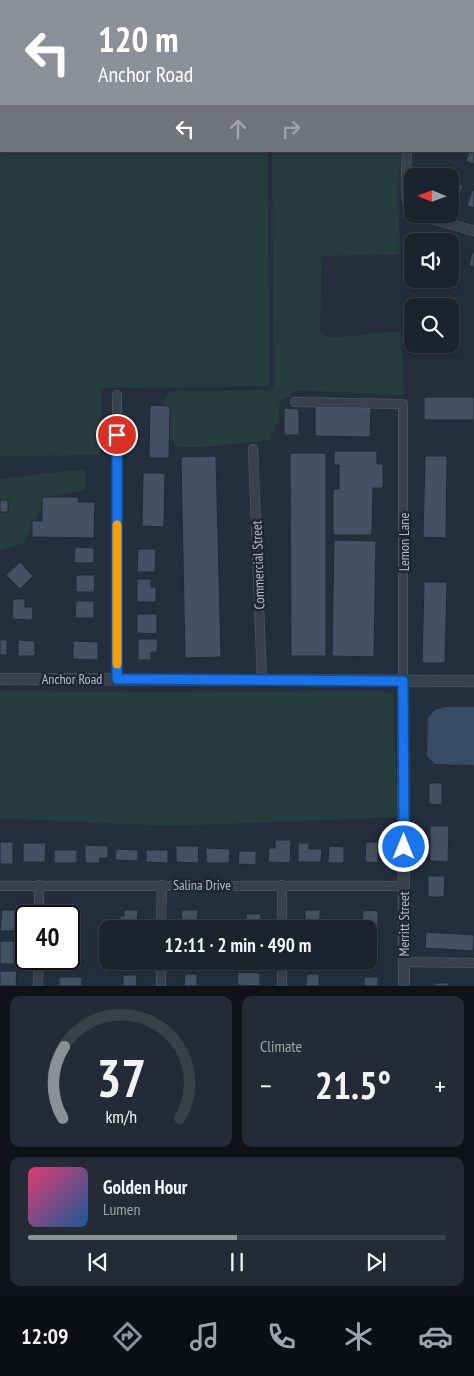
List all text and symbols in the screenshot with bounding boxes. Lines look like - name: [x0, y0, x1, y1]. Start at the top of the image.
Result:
- text: 120 m: [98, 16, 179, 62]
- icon: left: [15, 20, 80, 85]
- text: Anchor Road: [98, 60, 193, 88]
- icon: left: [171, 115, 199, 143]
- icon: ahead: [224, 115, 252, 143]
- icon: right: [277, 115, 305, 143]
- north arrow: [404, 168, 459, 222]
- map controls: [404, 168, 459, 353]
- button: sound: [404, 233, 459, 288]
- button: search: [404, 298, 459, 353]
- pin: [96, 414, 138, 456]
- icon: arrive: [103, 421, 131, 449]
- street label: Lemon Lane: [395, 513, 413, 571]
- street label: Commercial Street: [247, 520, 269, 610]
- street label: Anchor Road: [42, 670, 102, 688]
- position arrow: [377, 820, 429, 872]
- street label: Salina Drive: [173, 876, 231, 894]
- street label: Merritt Street: [395, 891, 413, 957]
- speed limit sign: 40: [15, 905, 80, 970]
- text: 12:11 · 2 min · 490 m: [165, 933, 311, 957]
- text: Climate: [260, 1036, 302, 1056]
- text: 37: [96, 1044, 146, 1111]
- text: 21.5°: [315, 1060, 391, 1109]
- text: −: [260, 1067, 272, 1104]
- text: +: [434, 1067, 446, 1104]
- text: km/h: [105, 1105, 137, 1128]
- text: Golden Hour: [103, 1175, 187, 1199]
- text: Lumen: [103, 1199, 140, 1219]
- icon: previous: [84, 1248, 112, 1276]
- icon: pause: [223, 1248, 251, 1276]
- icon: next: [362, 1248, 390, 1276]
- icon: directions: [110, 1319, 145, 1354]
- icon: music: [187, 1319, 222, 1354]
- icon: phone: [264, 1319, 299, 1354]
- icon: climate: [341, 1319, 376, 1354]
- icon: car: [418, 1319, 453, 1354]
- text: 12:09: [21, 1322, 69, 1350]

